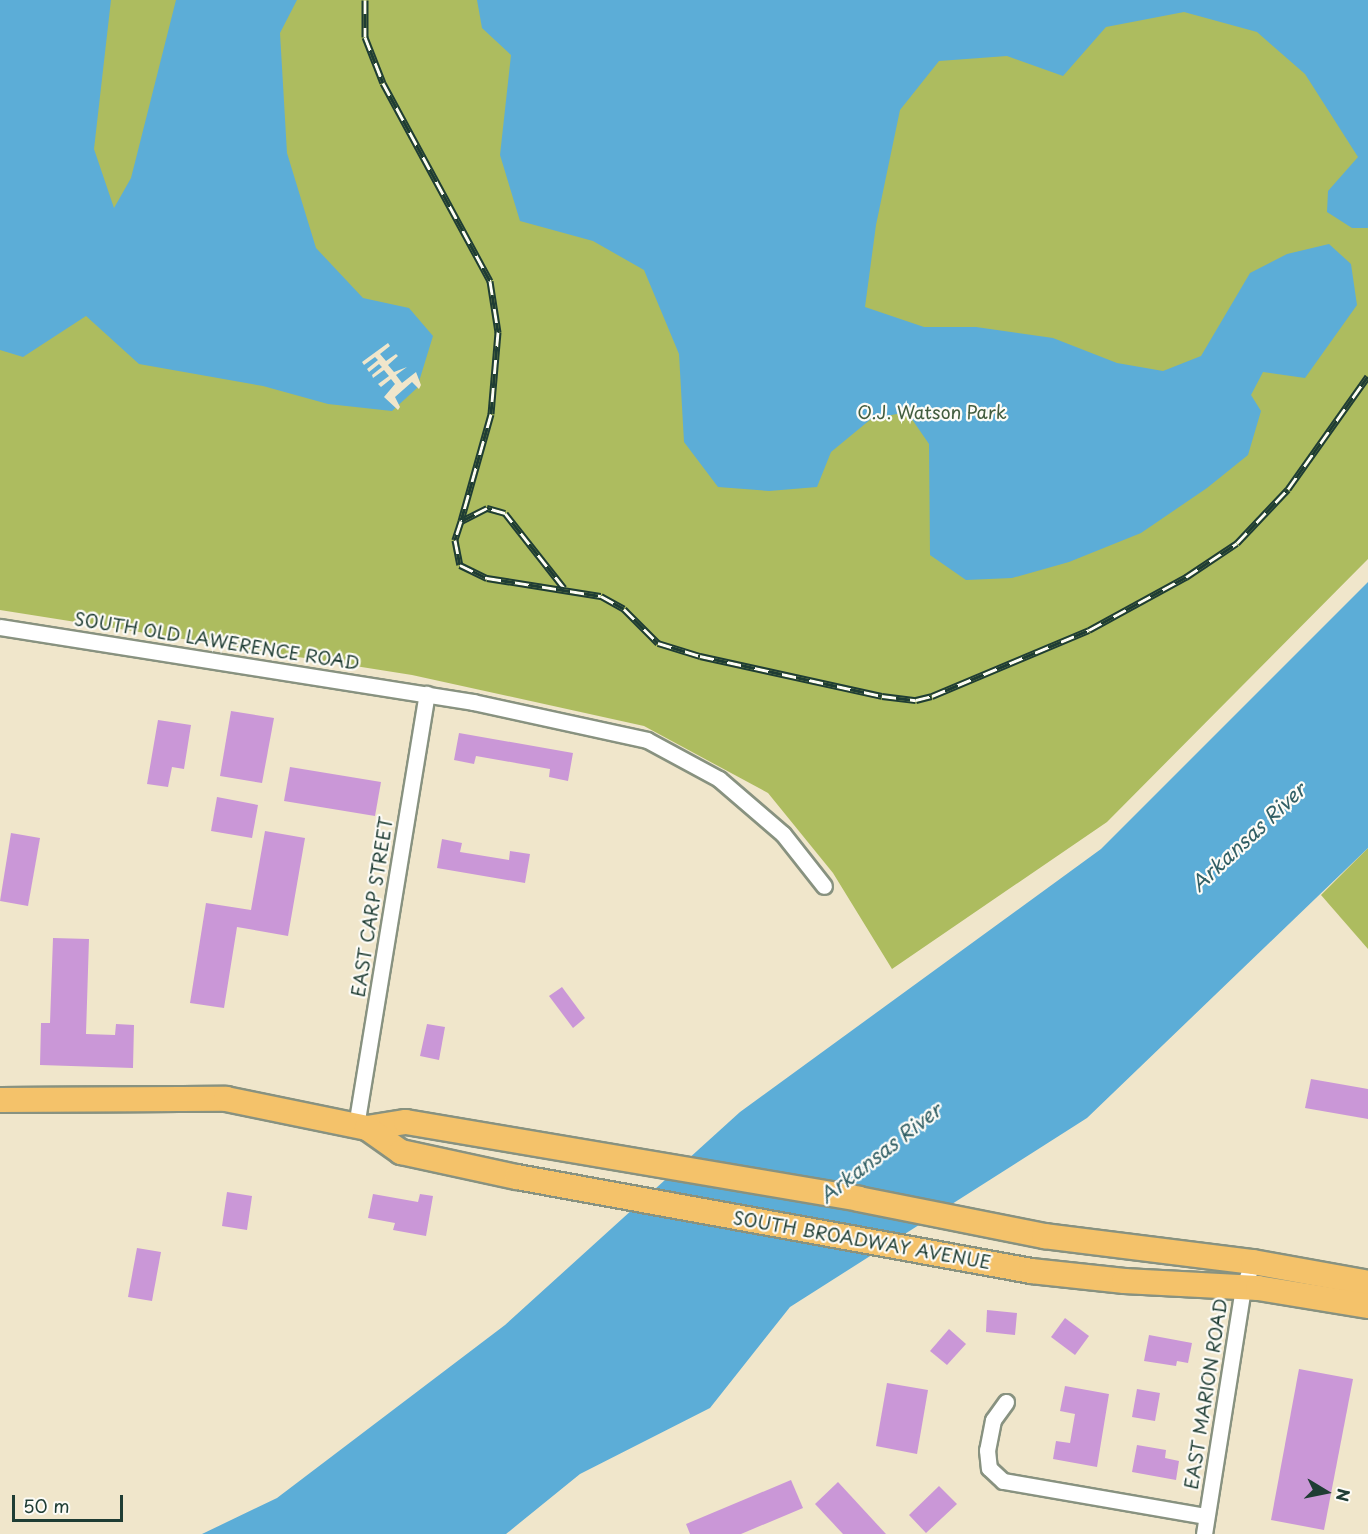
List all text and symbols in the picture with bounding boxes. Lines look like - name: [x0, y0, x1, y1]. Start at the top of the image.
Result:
- park label: O.J. Watson Park: [856, 401, 1008, 423]
- street label: SOUTH OLD LAWERENCE ROAD: [71, 608, 363, 674]
- water label: Arkansas River: [1185, 777, 1311, 897]
- street label: EAST CARP STREET: [347, 815, 397, 999]
- water label: Arkansas River: [814, 1098, 946, 1208]
- street label: SOUTH BROADWAY AVENUE: [732, 1207, 992, 1273]
- street label: EAST MARION ROAD: [1180, 1297, 1232, 1491]
- north arrow: [1296, 1462, 1356, 1522]
- scale bar: [15, 1483, 126, 1521]
- text: N: [1331, 1487, 1357, 1503]
- text: 50 m: [23, 1492, 70, 1519]

